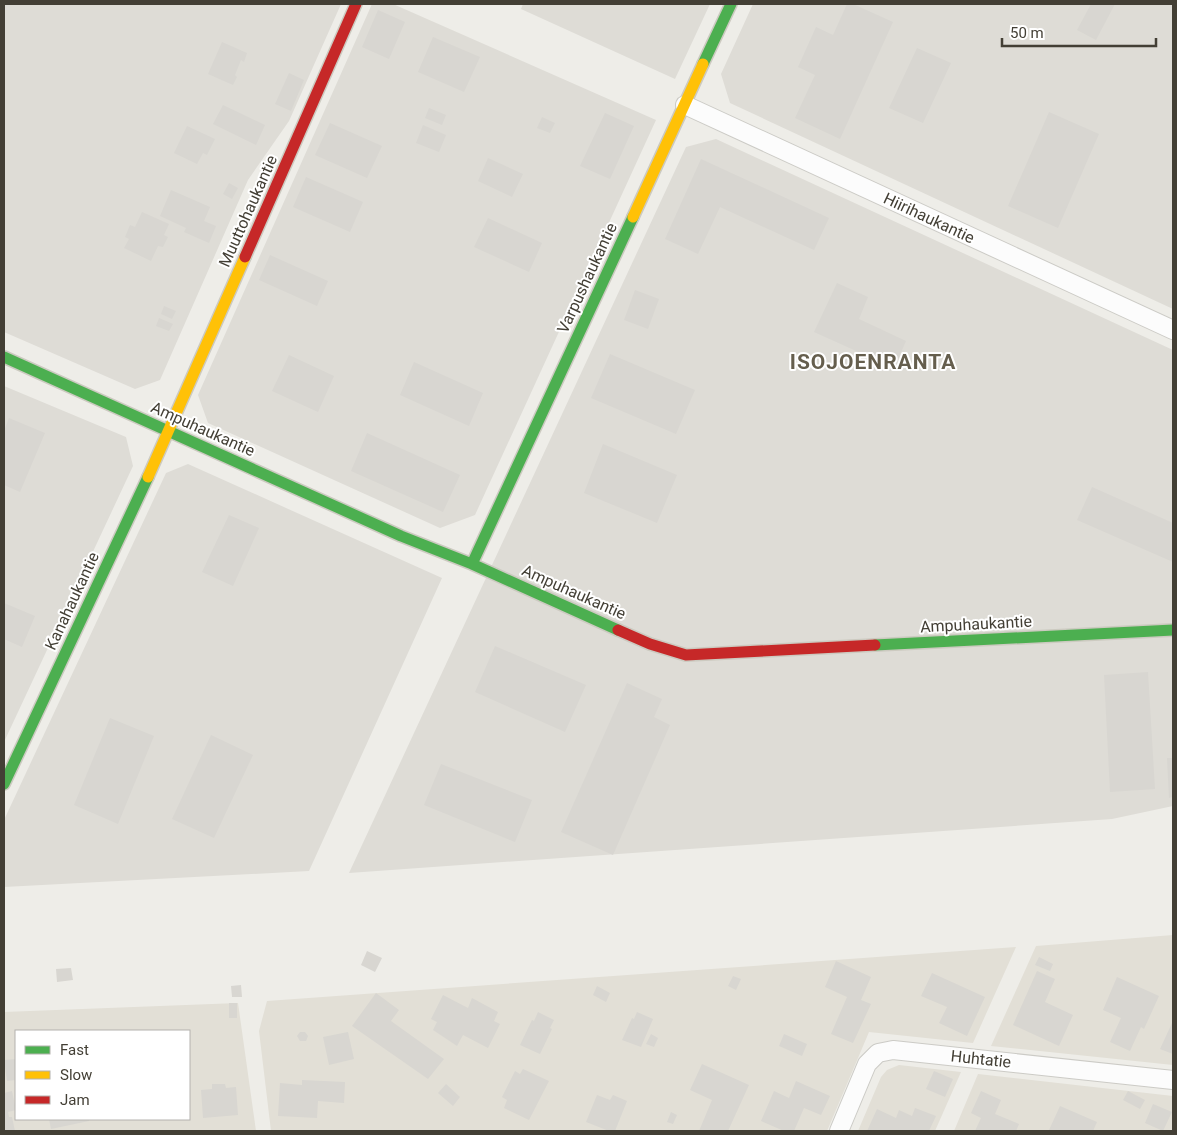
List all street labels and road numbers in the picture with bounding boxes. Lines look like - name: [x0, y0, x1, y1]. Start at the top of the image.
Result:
- street label: Muuttohaukantie: [215, 152, 281, 270]
- street label: Hiirihaukantie: [881, 189, 977, 247]
- street label: Varpushaukantie: [553, 220, 621, 336]
- street label: Ampuhaukantie: [148, 398, 258, 460]
- street label: Kanahaukantie: [41, 549, 103, 653]
- street label: Ampuhaukantie: [519, 561, 629, 623]
- street label: Ampuhaukantie: [920, 612, 1032, 636]
- street label: Huhtatie: [950, 1046, 1012, 1072]

